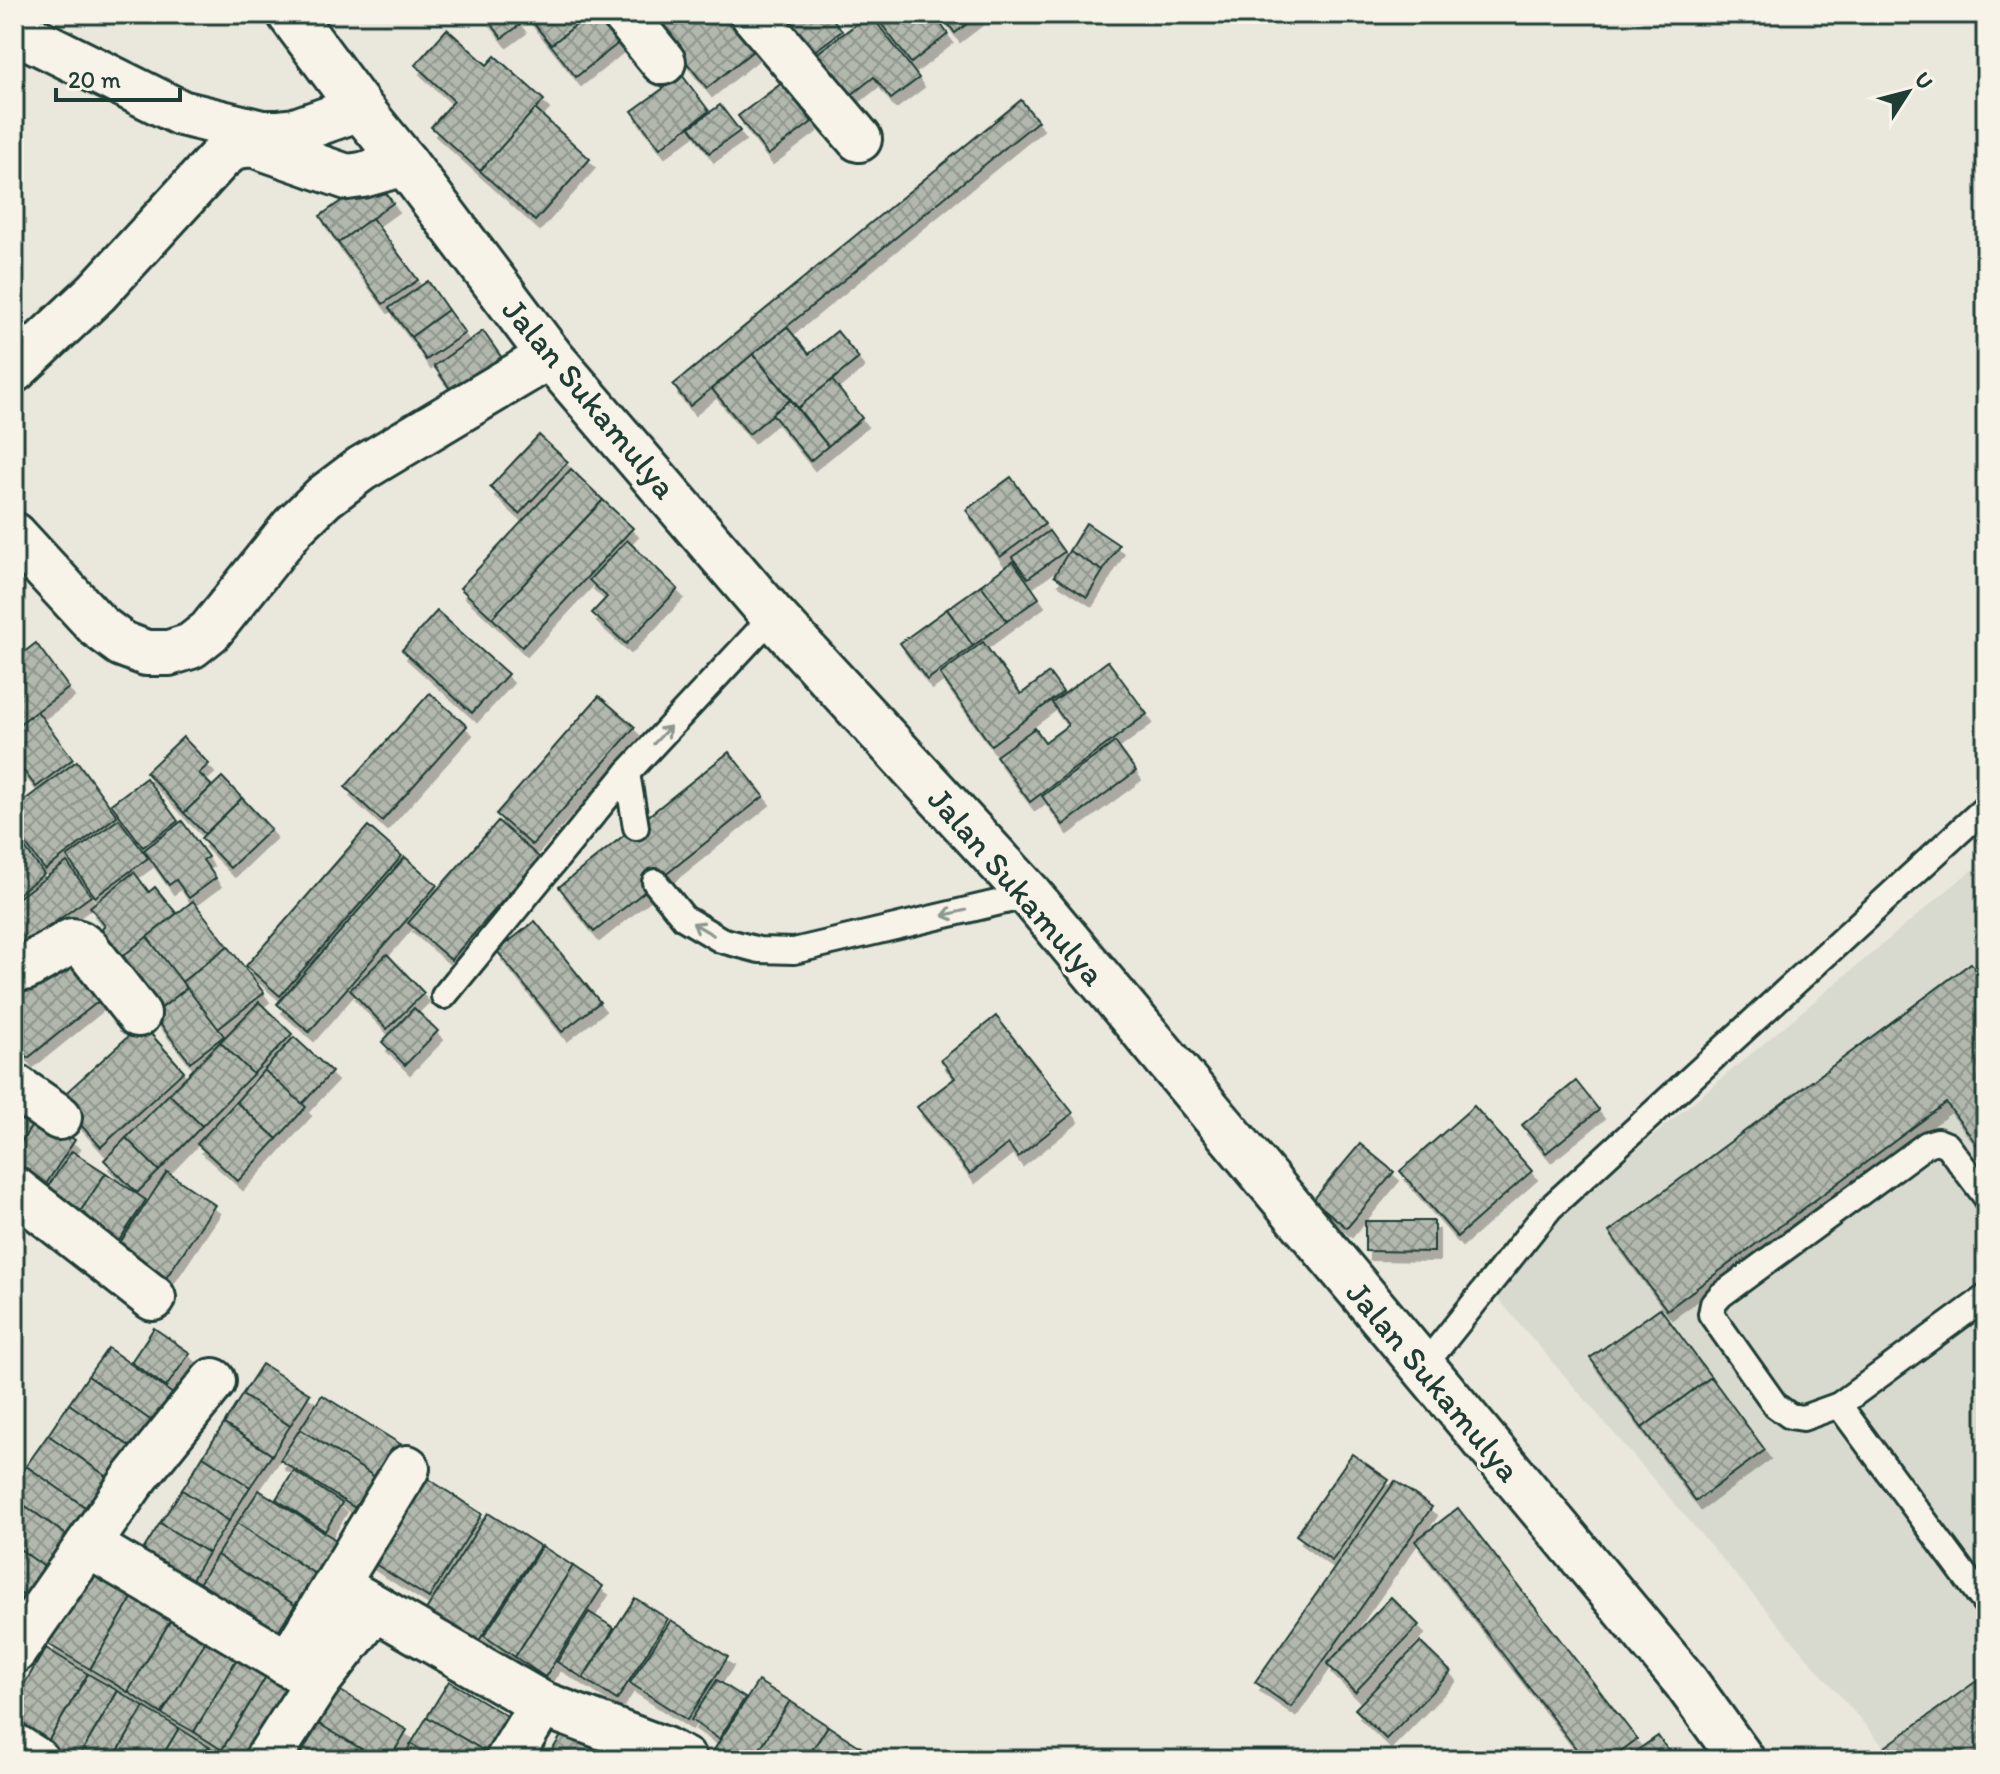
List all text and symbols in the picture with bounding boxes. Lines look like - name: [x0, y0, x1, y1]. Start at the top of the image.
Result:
- scale bar: [56, 52, 180, 102]
- north arrow: [1868, 52, 1948, 132]
- text: 20 m: [68, 65, 121, 94]
- text: U: [1909, 67, 1939, 94]
- street label: Jalan Sukamulya: [494, 290, 686, 507]
- one-way arrow: [653, 725, 672, 745]
- street label: Jalan Sukamulya: [919, 779, 1114, 994]
- one-way arrow: [942, 906, 967, 921]
- one-way arrow: [692, 921, 715, 937]
- street label: Jalan Sukamulya: [1338, 1273, 1530, 1490]

